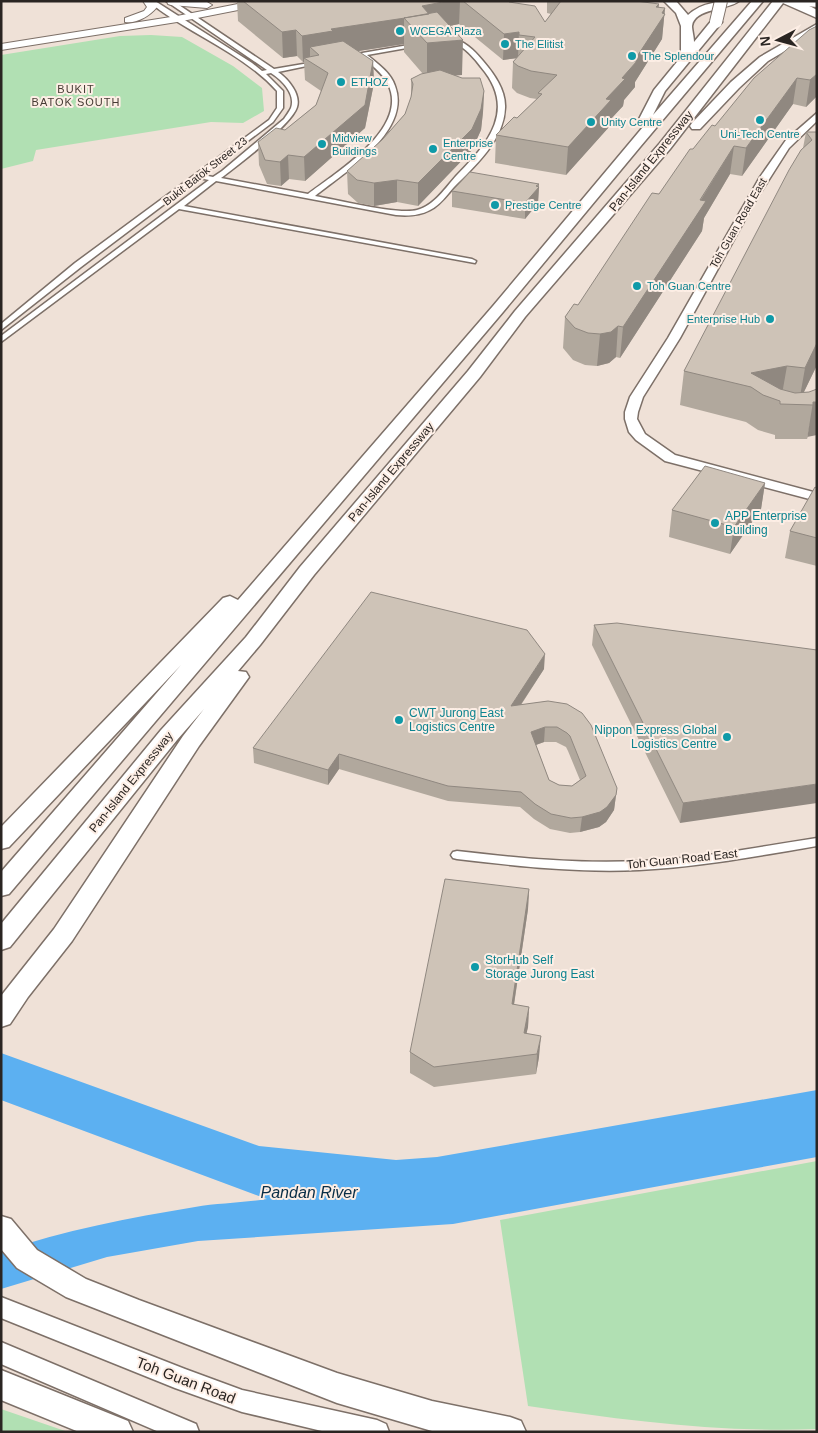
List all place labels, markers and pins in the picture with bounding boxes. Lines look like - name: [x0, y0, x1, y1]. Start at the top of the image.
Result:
- marker: WCEGA Plaza: [394, 25, 406, 37]
- place label: WCEGA Plaza: [410, 25, 482, 37]
- marker: The Elitist: [499, 38, 511, 50]
- place label: The Elitist: [515, 38, 563, 50]
- marker: The Splendour: [626, 50, 638, 62]
- place label: The Splendour: [642, 50, 714, 62]
- marker: ETHOZ: [335, 76, 347, 88]
- place label: ETHOZ: [351, 76, 389, 88]
- marker: Uni-Tech Centre: [754, 114, 766, 126]
- marker: Unity Centre: [585, 116, 597, 128]
- place label: Unity Centre: [601, 116, 662, 128]
- place label: Uni-Tech Centre: [720, 128, 800, 140]
- place label: Midview Buildings: [332, 132, 377, 157]
- place label: Enterprise Centre: [443, 137, 493, 162]
- marker: Midview Buildings: [316, 138, 328, 150]
- marker: Enterprise Centre: [427, 143, 439, 155]
- marker: Prestige Centre: [489, 199, 501, 211]
- place label: Prestige Centre: [505, 199, 581, 211]
- marker: Toh Guan Centre: [631, 280, 643, 292]
- place label: Toh Guan Centre: [647, 280, 731, 292]
- place label: Enterprise Hub: [687, 313, 760, 325]
- marker: Enterprise Hub: [764, 313, 776, 325]
- place label: APP Enterprise Building: [725, 509, 807, 537]
- marker: APP Enterprise Building: [709, 517, 721, 529]
- place label: CWT Jurong East Logistics Centre: [409, 706, 504, 734]
- marker: CWT Jurong East Logistics Centre: [393, 714, 405, 726]
- place label: Nippon Express Global Logistics Centre: [594, 723, 717, 751]
- marker: Nippon Express Global Logistics Centre: [721, 731, 733, 743]
- place label: StorHub Self Storage Jurong East: [485, 953, 595, 981]
- marker: StorHub Self Storage Jurong East: [469, 961, 481, 973]

